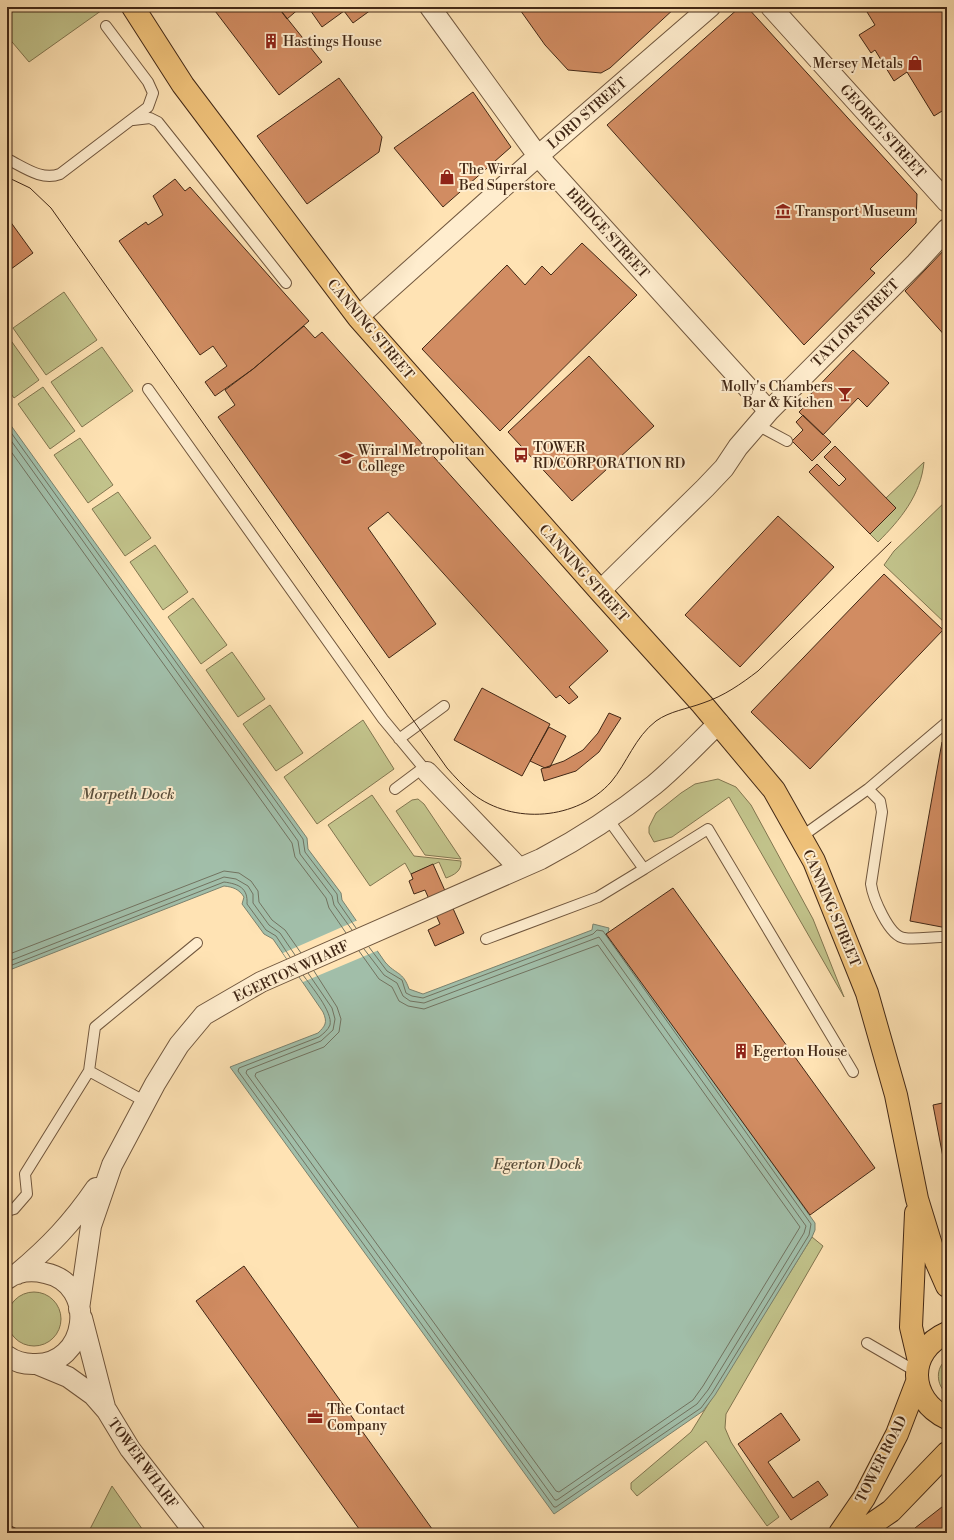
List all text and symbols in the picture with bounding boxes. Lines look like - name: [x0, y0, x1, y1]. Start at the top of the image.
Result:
- building icon: Hastings House: [262, 32, 280, 50]
- place label: Hastings House: [283, 33, 382, 51]
- shop icon: Mersey Metals: [906, 54, 924, 72]
- place label: Mersey Metals: [813, 55, 903, 73]
- street label: LORD STREET: [544, 74, 631, 153]
- street label: GEORGE STREET: [836, 81, 929, 182]
- place label: The Wirral Bed Superstore: [458, 161, 556, 195]
- shop icon: The Wirral Bed Superstore: [438, 168, 456, 186]
- street label: BRIDGE STREET: [561, 184, 653, 283]
- museum icon: Transport Museum: [774, 202, 792, 220]
- place label: Transport Museum: [795, 203, 916, 221]
- street label: CANNING STREET: [323, 276, 418, 384]
- street label: TAYLOR STREET: [808, 276, 904, 371]
- place label: Molly's Chambers Bar & Kitchen: [721, 378, 834, 412]
- bar icon: Molly's Chambers Bar & Kitchen: [836, 385, 854, 403]
- place label: TOWER RD/CORPORATION RD: [533, 439, 685, 473]
- place label: Wirral Metropolitan College: [357, 442, 485, 476]
- bus stop icon: TOWER RD/CORPORATION RD: [512, 446, 530, 464]
- school or university icon: Wirral Metropolitan College: [337, 449, 355, 467]
- street label: CANNING STREET: [535, 521, 632, 626]
- water label: Morpeth Dock: [81, 785, 175, 804]
- street label: CANNING STREET: [798, 847, 864, 970]
- street label: EGERTON WHARF: [231, 937, 352, 1007]
- building icon: Egerton House: [732, 1042, 750, 1060]
- place label: Egerton House: [753, 1043, 847, 1061]
- water label: Egerton Dock: [493, 1155, 583, 1174]
- place label: The Contact Company: [327, 1401, 405, 1435]
- office icon: The Contact Company: [306, 1408, 324, 1426]
- street label: TOWER ROAD: [852, 1413, 912, 1506]
- street label: TOWER WHARF: [103, 1415, 181, 1512]

